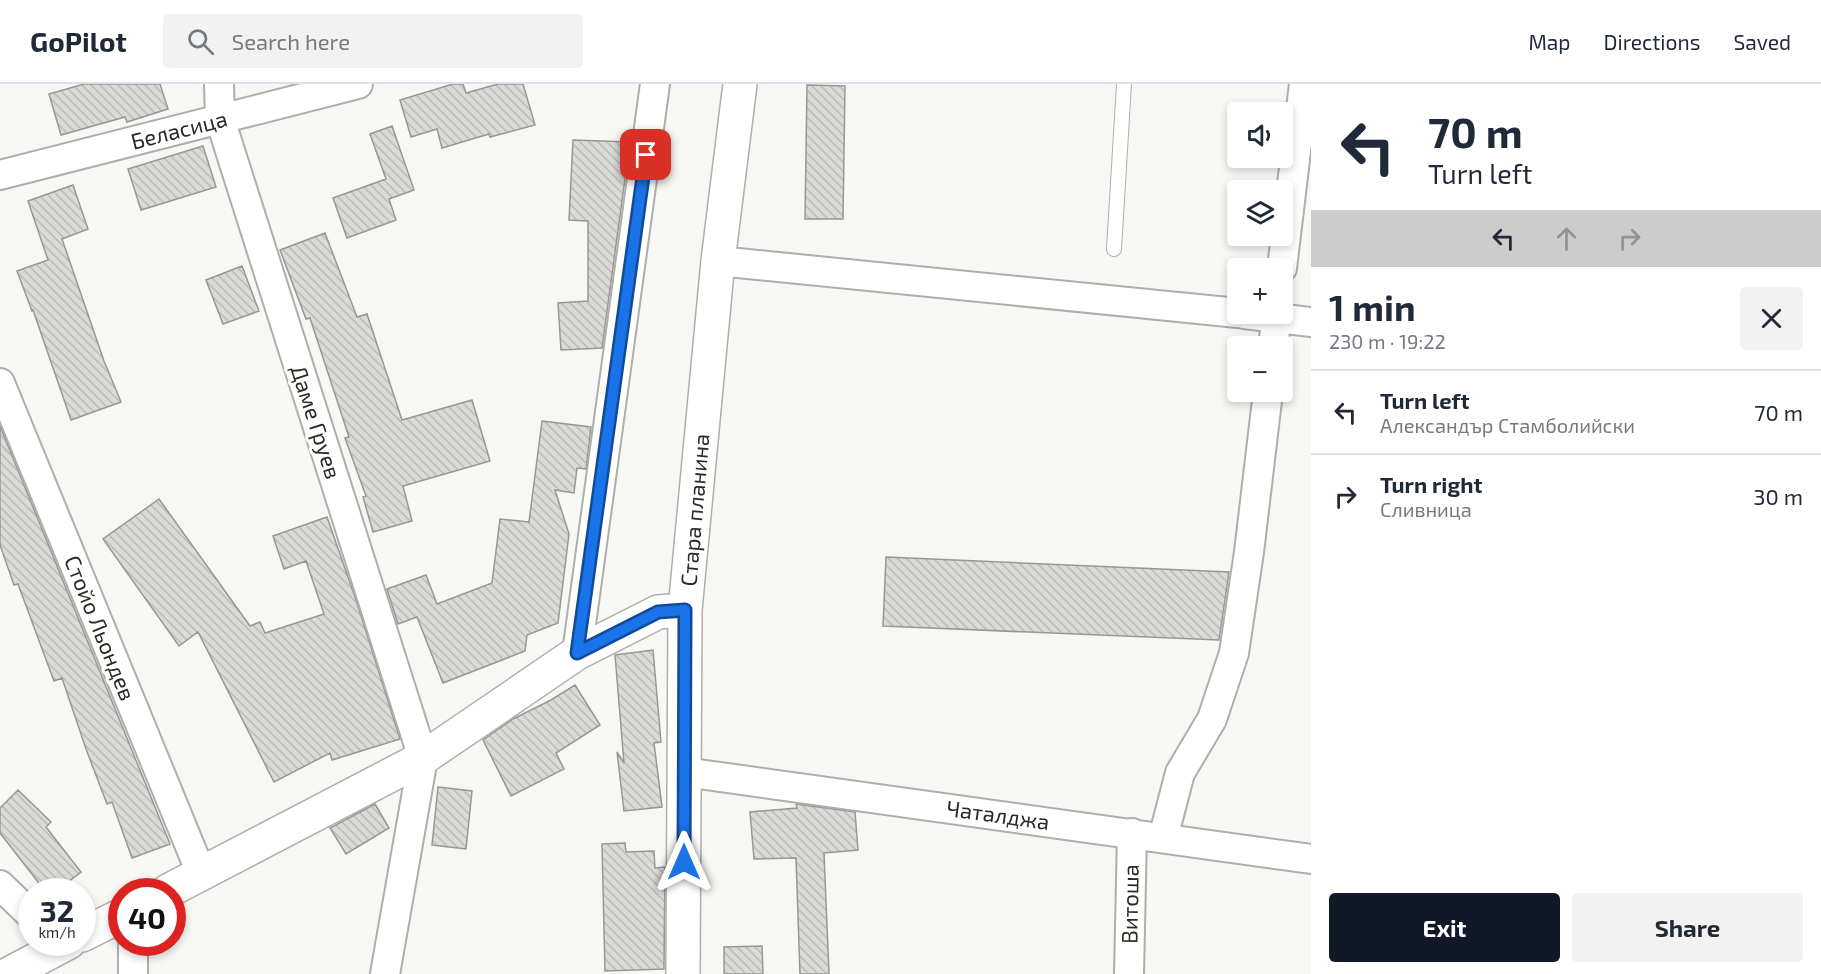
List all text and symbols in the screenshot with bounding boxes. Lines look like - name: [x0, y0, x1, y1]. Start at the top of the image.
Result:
- search box: [163, 14, 583, 68]
- text: GoPilot: [30, 24, 127, 58]
- icon: search: [184, 25, 217, 58]
- text: Search here: [232, 28, 350, 54]
- text: Map: [1528, 29, 1571, 54]
- text: Directions: [1604, 29, 1700, 54]
- text: Saved: [1733, 29, 1791, 54]
- map controls: [1227, 102, 1293, 402]
- button: sound: [1227, 102, 1293, 168]
- street label: Беласица: [128, 104, 230, 154]
- text: 70 m: [1428, 106, 1523, 156]
- icon: left: [1329, 108, 1407, 186]
- pin: [620, 129, 671, 180]
- icon: arrive: [629, 138, 662, 171]
- text: Turn left: [1428, 157, 1532, 189]
- button: layers: [1227, 180, 1293, 246]
- icon: left: [1487, 222, 1520, 255]
- icon: ahead: [1550, 222, 1583, 255]
- icon: right: [1613, 222, 1646, 255]
- button: +: [1227, 258, 1293, 324]
- text: 1 min: [1329, 285, 1416, 328]
- button: close: [1740, 287, 1803, 350]
- text: 230 m · 19:22: [1329, 329, 1446, 353]
- button: −: [1227, 336, 1293, 402]
- street label: Даме Груев: [285, 362, 348, 482]
- text: Turn left: [1380, 387, 1469, 413]
- icon: left: [1329, 396, 1362, 429]
- text: 70 m: [1754, 399, 1803, 425]
- text: Александър Стамболийски: [1380, 413, 1635, 437]
- street label: Стара планина: [674, 432, 714, 587]
- text: Turn right: [1380, 471, 1482, 497]
- icon: right: [1329, 480, 1362, 513]
- text: 30 m: [1753, 483, 1803, 509]
- text: Сливница: [1380, 497, 1472, 521]
- street label: Стойо Льондев: [60, 551, 142, 704]
- street label: Чаталджа: [945, 794, 1051, 834]
- position arrow: [652, 830, 716, 894]
- street label: Витоша: [1115, 864, 1143, 944]
- speed limit sign: 40: [108, 878, 186, 956]
- text: 32: [40, 892, 74, 928]
- button: Exit: [1329, 893, 1560, 962]
- button: Share: [1572, 893, 1803, 962]
- text: km/h: [38, 923, 76, 941]

